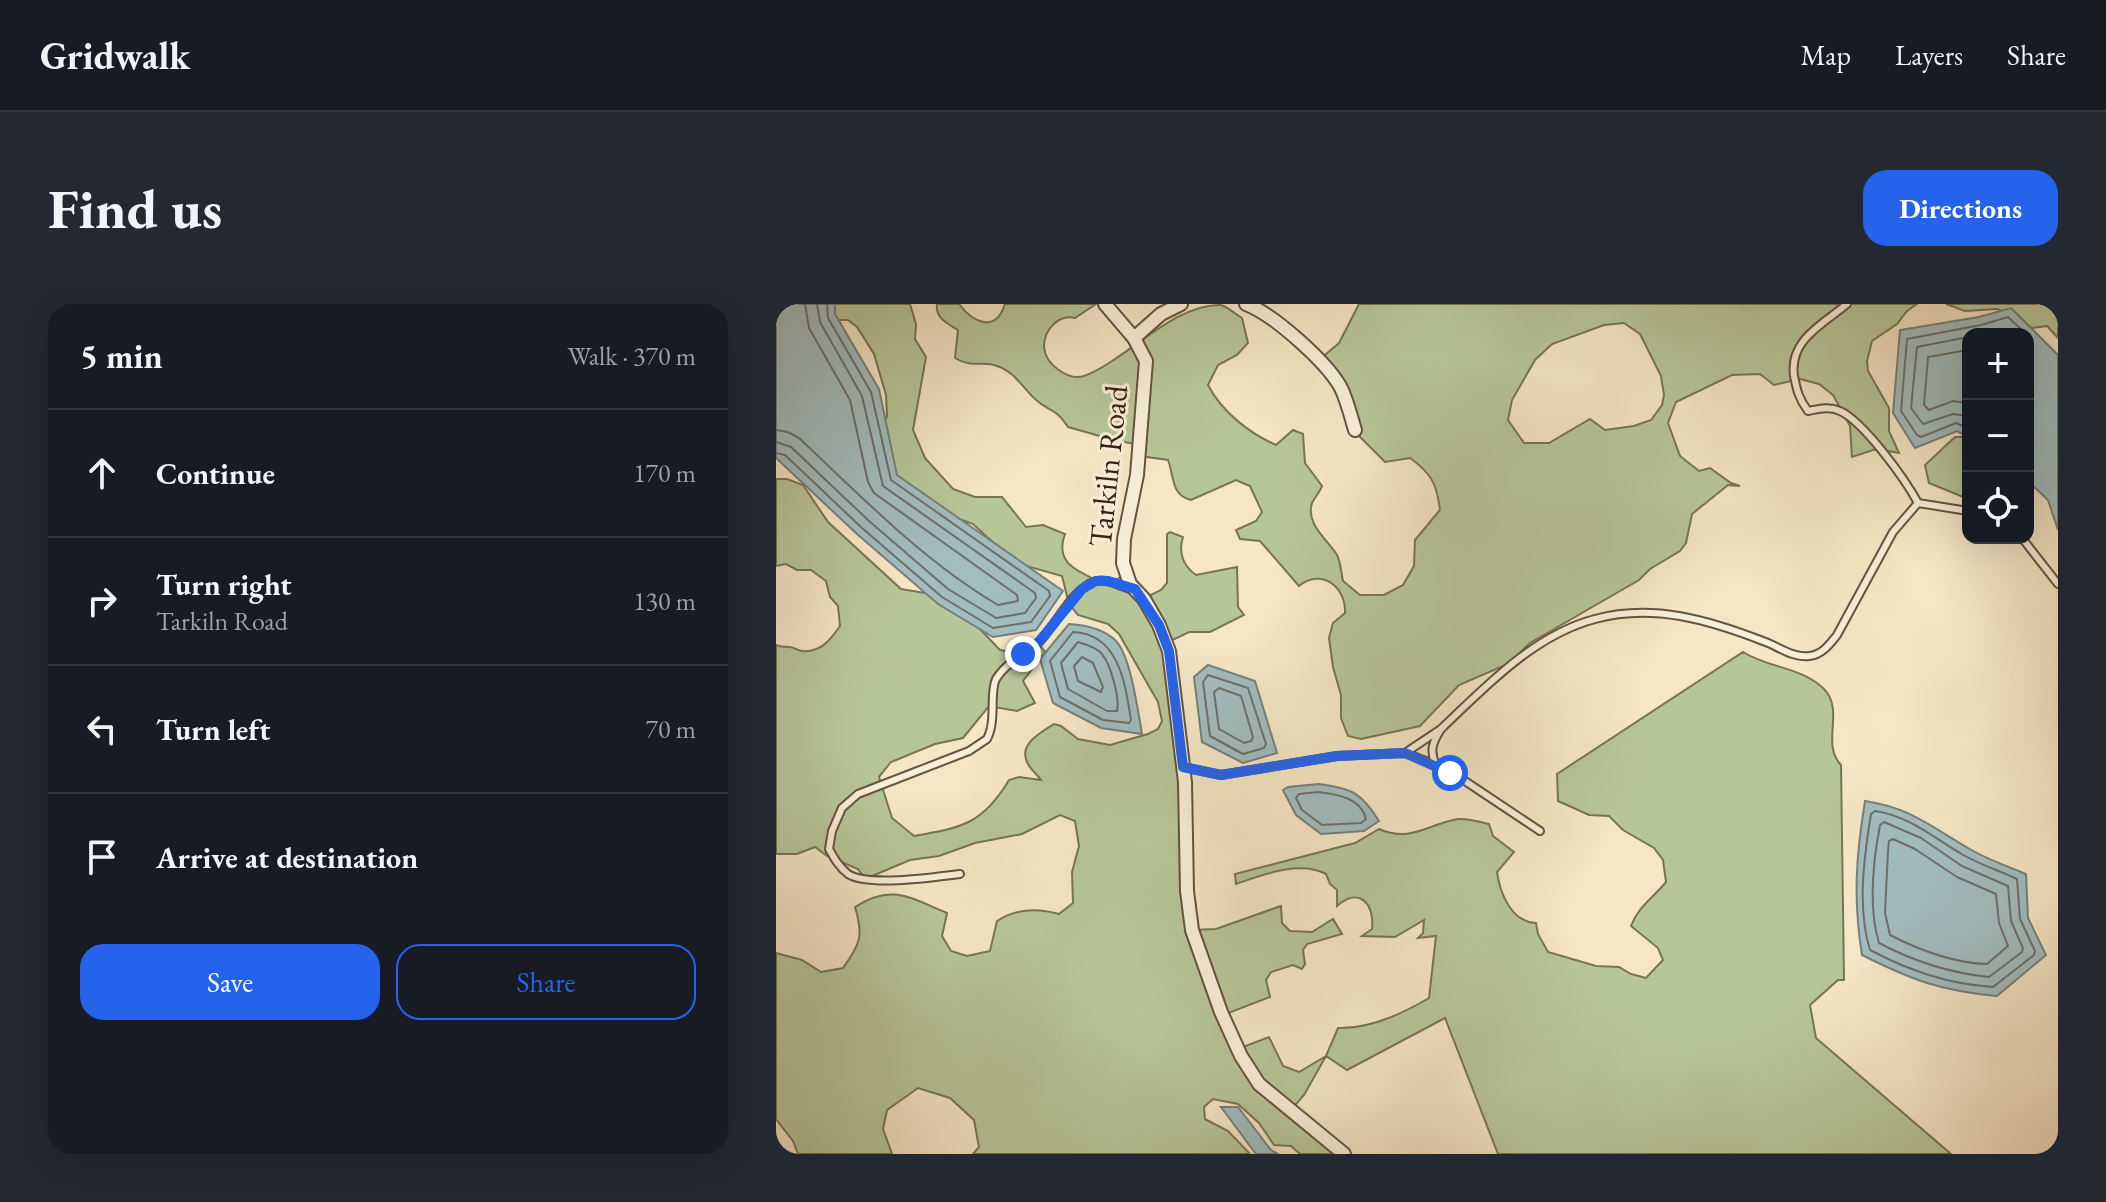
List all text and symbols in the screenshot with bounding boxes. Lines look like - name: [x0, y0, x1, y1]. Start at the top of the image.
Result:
- text: Gridwalk: [40, 31, 190, 80]
- text: Map: [1801, 37, 1851, 73]
- text: Layers: [1895, 37, 1963, 73]
- text: Share: [2007, 37, 2066, 73]
- button: Directions: [1863, 170, 2058, 246]
- text: Find us: [48, 172, 222, 245]
- map controls: [1962, 328, 2034, 544]
- button: +: [1962, 328, 2034, 400]
- text: 5 min: [80, 334, 163, 378]
- text: Walk · 370 m: [568, 339, 696, 373]
- street label: Tarkiln Road: [1079, 382, 1137, 549]
- button: −: [1962, 400, 2034, 472]
- icon: ahead: [80, 451, 124, 495]
- text: Continue: [156, 454, 275, 493]
- text: 170 m: [633, 456, 696, 490]
- button: locate: [1962, 472, 2034, 544]
- text: Turn right: [156, 565, 292, 604]
- icon: right: [80, 579, 124, 623]
- text: 130 m: [633, 584, 696, 618]
- text: Tarkiln Road: [156, 604, 288, 638]
- route end: [1005, 636, 1041, 672]
- icon: left: [80, 707, 124, 751]
- text: Turn left: [156, 710, 270, 749]
- text: 70 m: [646, 712, 696, 746]
- route start: [1432, 755, 1468, 791]
- icon: arrive: [80, 835, 124, 879]
- text: Arrive at destination: [156, 838, 418, 877]
- button: Save: [80, 944, 380, 1020]
- button: Share: [396, 944, 696, 1020]

